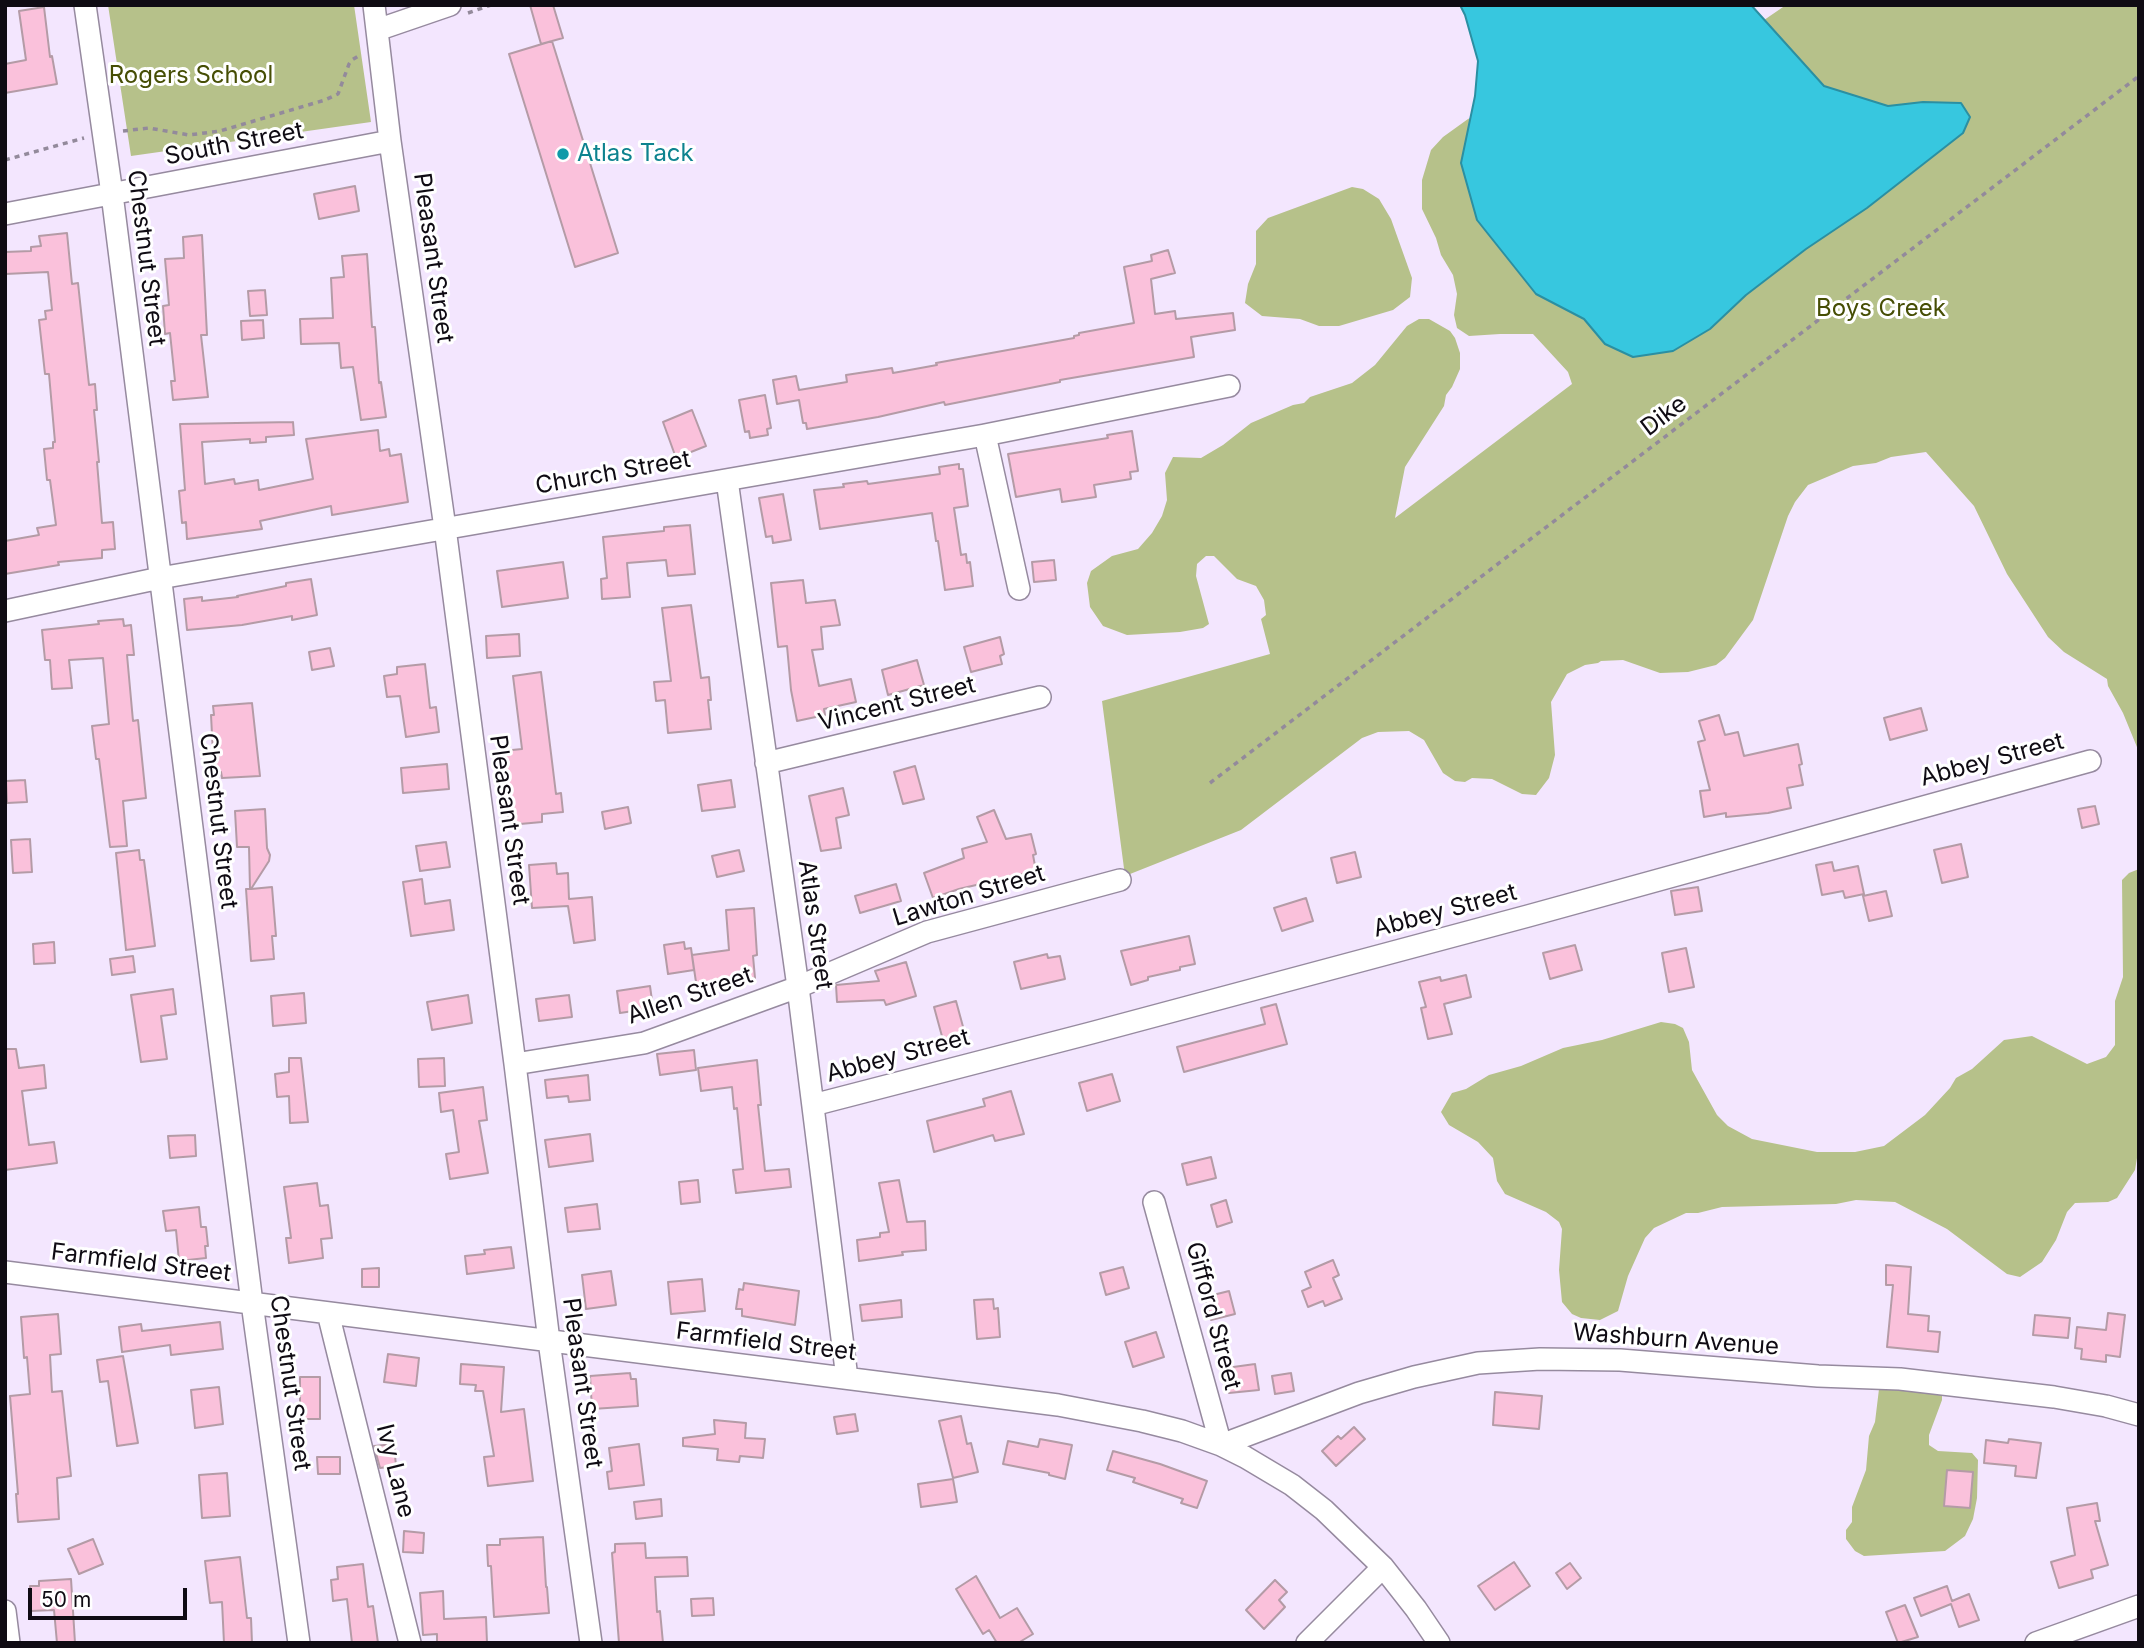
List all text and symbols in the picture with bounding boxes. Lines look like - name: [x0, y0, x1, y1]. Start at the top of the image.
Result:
- park label: Rogers School: [109, 62, 273, 90]
- street label: South Street: [162, 116, 306, 172]
- place label: Atlas Tack: [577, 140, 694, 168]
- marker: Atlas Tack: [555, 146, 571, 162]
- street label: Chestnut Street: [121, 168, 171, 348]
- street label: Pleasant Street: [407, 171, 459, 345]
- park label: Boys Creek: [1816, 295, 1946, 323]
- street label: Dike: [1635, 390, 1693, 442]
- street label: Church Street: [533, 445, 693, 501]
- street label: Vincent Street: [816, 671, 978, 737]
- street label: Abbey Street: [1917, 727, 2067, 793]
- street label: Chestnut Street: [193, 731, 243, 911]
- street label: Pleasant Street: [483, 733, 535, 907]
- street label: Atlas Street: [792, 858, 838, 992]
- street label: Lawton Street: [890, 859, 1048, 933]
- street label: Abbey Street: [1370, 878, 1520, 944]
- street label: Allen Street: [623, 961, 757, 1031]
- street label: Abbey Street: [823, 1023, 973, 1089]
- street label: Farmfield Street: [49, 1238, 233, 1288]
- street label: Gifford Street: [1179, 1239, 1247, 1393]
- street label: Chestnut Street: [263, 1293, 317, 1473]
- street label: Pleasant Street: [556, 1296, 608, 1470]
- street label: Farmfield Street: [674, 1317, 858, 1367]
- street label: Washburn Avenue: [1572, 1318, 1780, 1362]
- street label: Ivy Lane: [369, 1421, 421, 1521]
- scale bar: [32, 1574, 191, 1618]
- text: 50 m: [41, 1587, 91, 1612]

